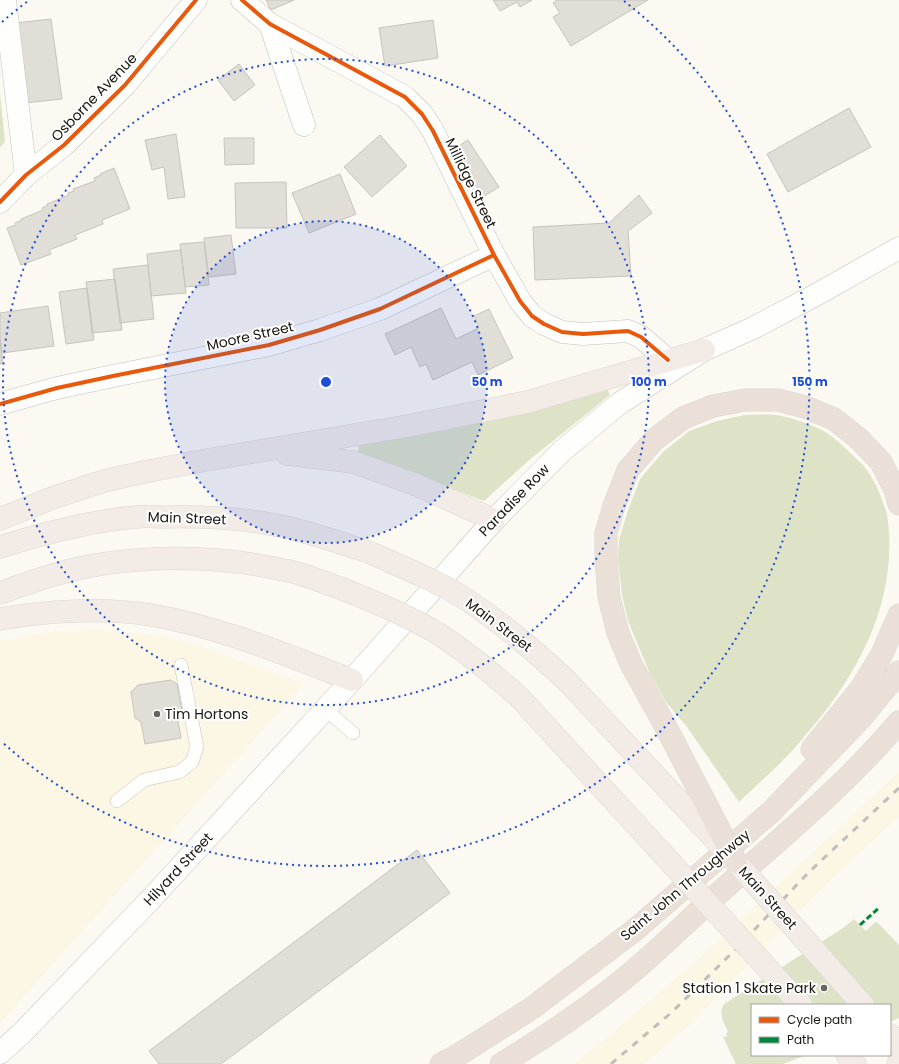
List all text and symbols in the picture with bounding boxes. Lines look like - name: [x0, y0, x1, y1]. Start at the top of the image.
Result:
- street label: Osborne Avenue: [47, 48, 142, 146]
- street label: Millidge Street: [440, 134, 502, 232]
- street label: Moore Street: [205, 316, 295, 356]
- text: 50 m: [472, 373, 503, 390]
- text: 100 m: [631, 373, 667, 390]
- text: 150 m: [792, 373, 828, 390]
- centre of rings: [319, 375, 333, 389]
- street label: Paradise Row: [474, 459, 554, 541]
- street label: Main Street: [147, 507, 227, 529]
- street label: Main Street: [462, 593, 536, 657]
- place label: Tim Hortons: [165, 704, 248, 724]
- marker: Tim Hortons: [152, 709, 162, 719]
- street label: Saint John Throughway: [616, 825, 754, 945]
- street label: Hilyard Street: [139, 828, 217, 910]
- street label: Main Street: [734, 862, 802, 934]
- place label: Station 1 Skate Park: [682, 978, 817, 998]
- marker: Station 1 Skate Park: [819, 983, 829, 993]
- legend: [751, 1004, 891, 1056]
- text: Cycle path: [787, 1011, 852, 1028]
- text: Path: [787, 1031, 814, 1048]

